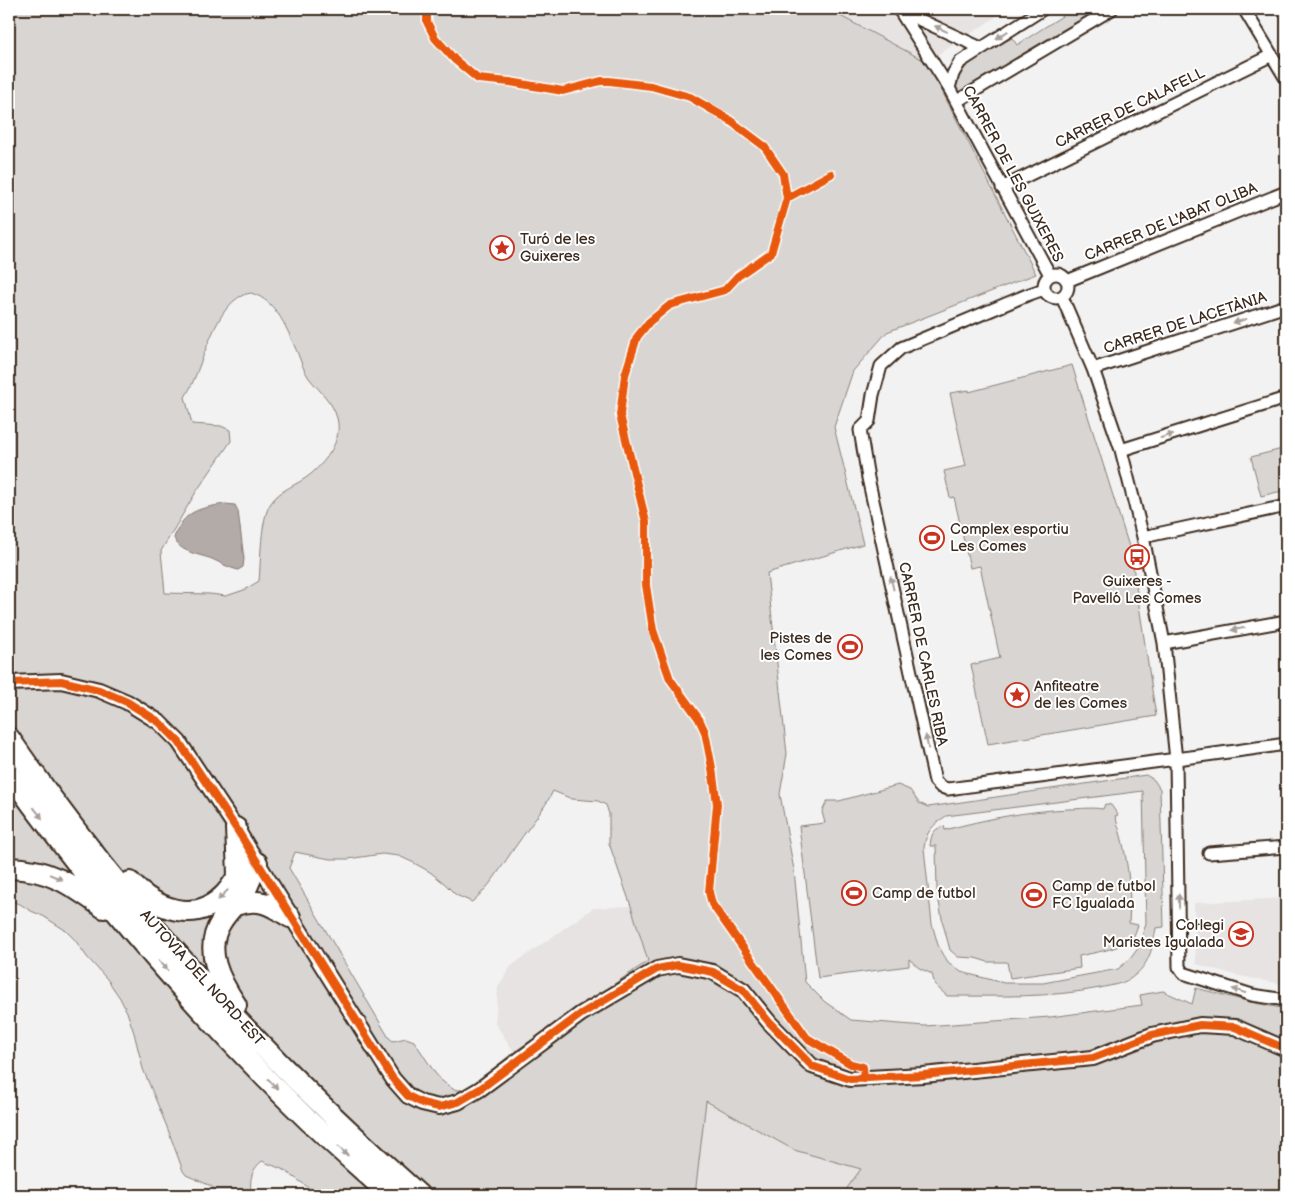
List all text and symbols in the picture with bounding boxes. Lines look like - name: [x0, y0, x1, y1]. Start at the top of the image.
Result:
- one-way arrow: [934, 25, 948, 33]
- one-way arrow: [995, 30, 1008, 40]
- street label: CARRER DE CALAFELL: [1052, 63, 1208, 153]
- street label: CARRER DE LES GUIXERES: [958, 83, 1068, 265]
- street label: CARRER DE L'ABAT OLIBA: [1082, 178, 1261, 265]
- place label: Turó de les Guixeres: [520, 230, 596, 266]
- place icon: Turó de les Guixeres: [489, 235, 515, 261]
- street label: CARRER DE LACETÀNIA: [1101, 287, 1270, 358]
- one-way arrow: [1232, 317, 1247, 325]
- one-way arrow: [1160, 431, 1175, 439]
- place label: Complex esportiu Les Comes: [950, 520, 1069, 556]
- sports icon: Complex esportiu Les Comes: [919, 525, 945, 551]
- bus stop icon: Guixeres - Pavelló Les Comes: [1124, 544, 1150, 570]
- street label: CARRER DE CARLES RIBA: [894, 560, 952, 748]
- place label: Guixeres - Pavelló Les Comes: [1073, 572, 1202, 608]
- one-way arrow: [888, 576, 896, 591]
- one-way arrow: [1230, 626, 1246, 634]
- place label: Pistes de les Comes: [760, 629, 833, 665]
- sports icon: Pistes de les Comes: [837, 634, 863, 660]
- place label: Anfiteatre de les Comes: [1034, 677, 1128, 713]
- place icon: Anfiteatre de les Comes: [1004, 682, 1030, 708]
- one-way arrow: [923, 734, 931, 749]
- one-way arrow: [32, 806, 43, 819]
- one-way arrow: [49, 874, 63, 882]
- place label: Camp de futbol FC Igualada: [1052, 877, 1156, 913]
- sports icon: Camp de futbol: [841, 880, 867, 906]
- sports icon: Camp de futbol FC Igualada: [1021, 882, 1047, 908]
- place label: Camp de futbol: [872, 884, 976, 903]
- one-way arrow: [217, 889, 229, 901]
- one-way arrow: [1175, 892, 1183, 908]
- street label: AUTOVIA DEL NORD-EST: [136, 906, 268, 1050]
- place label: Col·legi Maristes Igualada: [1103, 916, 1224, 952]
- school or university icon: Col·legi Maristes Igualada: [1228, 921, 1254, 947]
- one-way arrow: [157, 958, 168, 971]
- one-way arrow: [1231, 987, 1246, 994]
- one-way arrow: [267, 1077, 279, 1089]
- one-way arrow: [336, 1145, 348, 1157]

